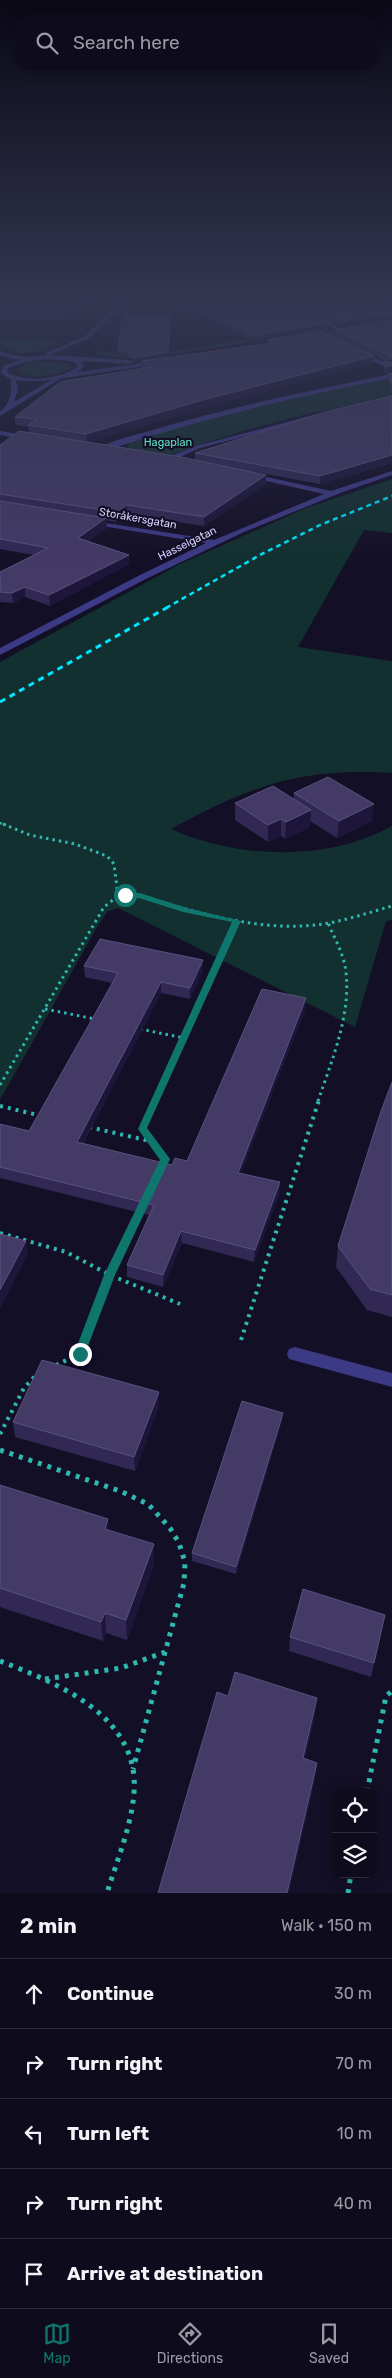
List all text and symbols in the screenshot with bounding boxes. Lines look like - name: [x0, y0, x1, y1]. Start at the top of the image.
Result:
- search box: [15, 15, 377, 70]
- icon: search: [33, 29, 61, 57]
- text: Search here: [73, 31, 180, 54]
- park label: Hagaplan: [144, 436, 192, 449]
- street label: Storåkersgatan: [98, 505, 178, 532]
- street label: Hasselgatan: [156, 524, 219, 563]
- route start: [114, 884, 137, 907]
- route end: [69, 1343, 92, 1366]
- map controls: [332, 1788, 377, 1878]
- button: locate: [332, 1788, 377, 1833]
- button: layers: [332, 1833, 377, 1878]
- text: 2 min: [20, 1913, 77, 1938]
- text: Walk · 150 m: [281, 1916, 372, 1935]
- icon: ahead: [20, 1980, 48, 2008]
- text: Continue: [67, 1982, 154, 2005]
- text: 30 m: [334, 1984, 372, 2003]
- icon: right: [20, 2050, 48, 2078]
- text: Turn right: [67, 2052, 162, 2075]
- text: 70 m: [335, 2054, 372, 2073]
- icon: left: [20, 2120, 48, 2148]
- text: Turn left: [67, 2122, 149, 2145]
- text: 10 m: [337, 2124, 372, 2143]
- icon: right: [20, 2190, 48, 2218]
- text: Turn right: [67, 2192, 162, 2215]
- text: 40 m: [334, 2194, 372, 2213]
- icon: arrive: [20, 2260, 48, 2288]
- text: Arrive at destination: [67, 2262, 263, 2285]
- tab: Map: [43, 2320, 71, 2367]
- tab: Directions: [157, 2320, 223, 2367]
- tab: Saved: [309, 2320, 349, 2367]

